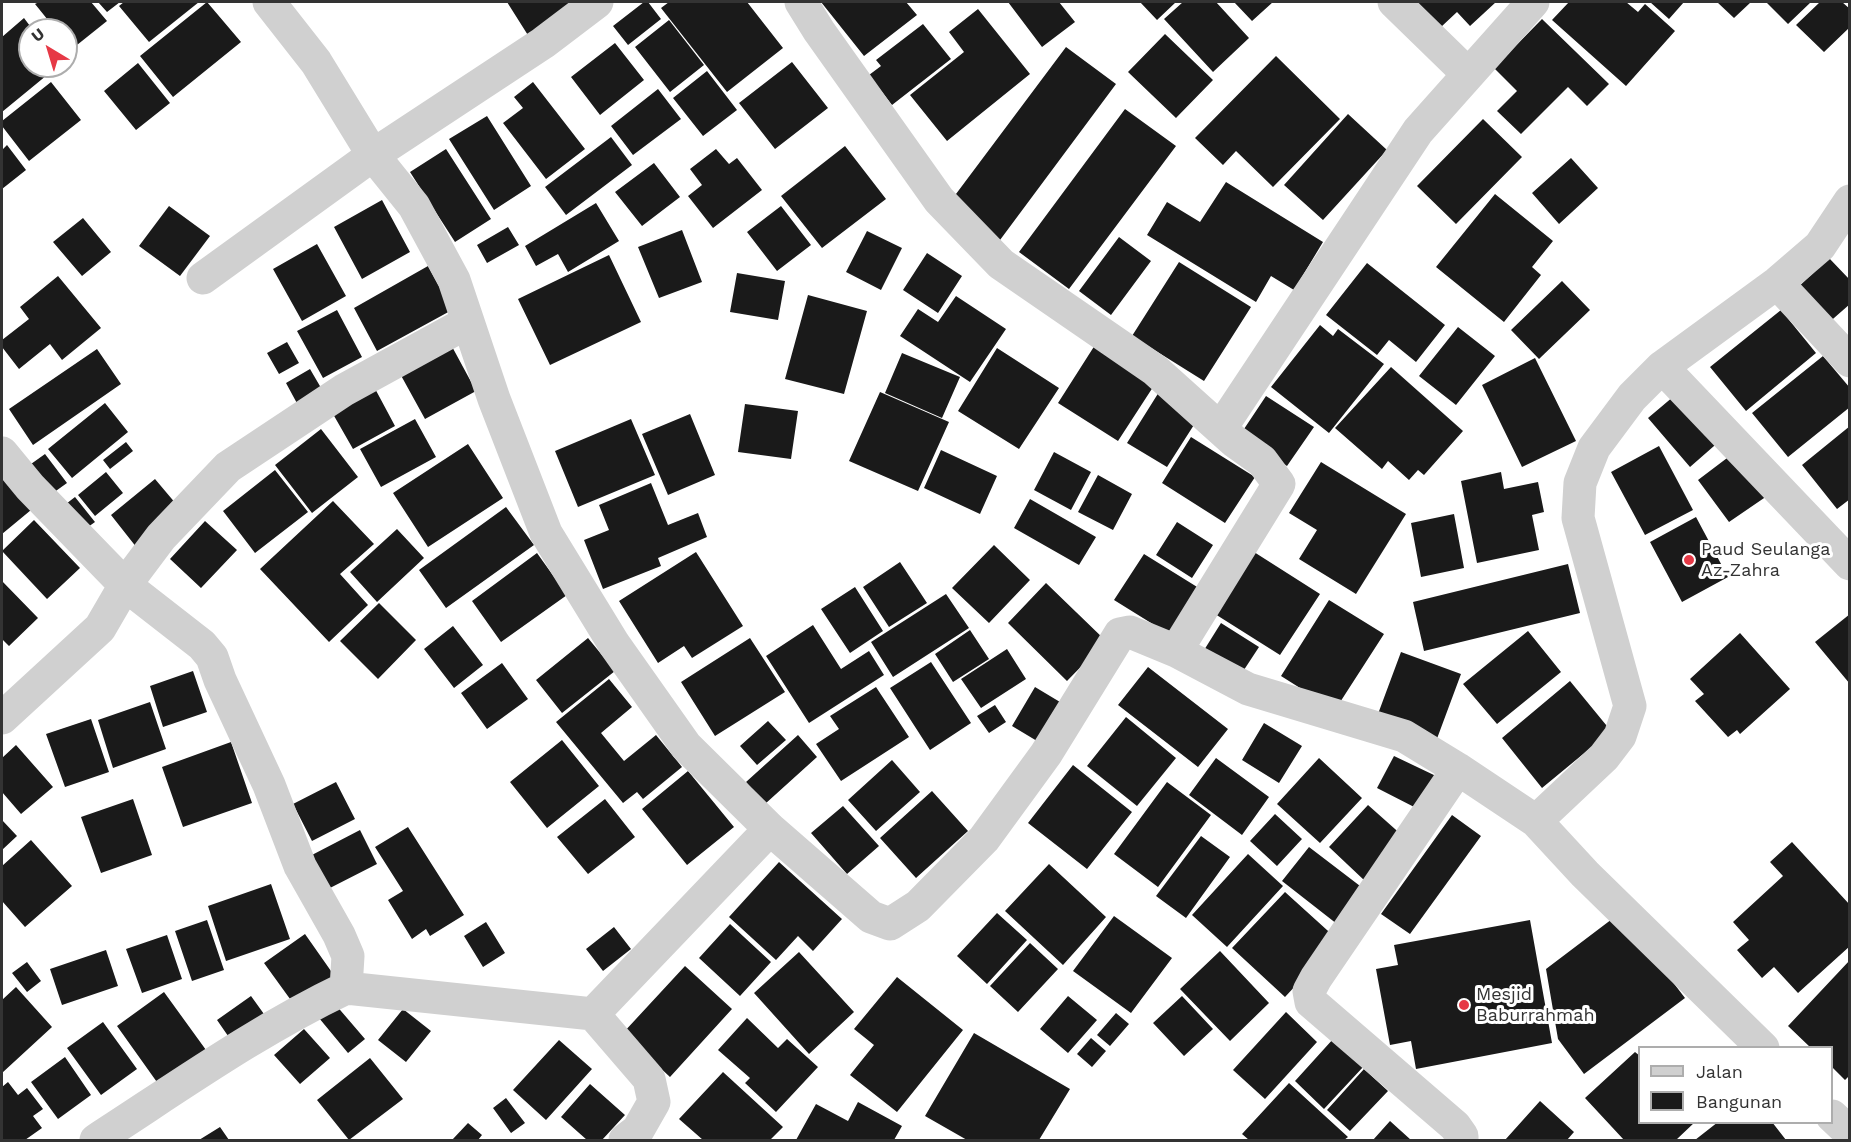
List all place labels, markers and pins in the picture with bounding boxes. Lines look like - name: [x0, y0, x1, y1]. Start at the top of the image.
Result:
- place label: Paud Seulanga Az-Zahra: [1701, 539, 1830, 582]
- marker: Paud Seulanga Az-Zahra: [1682, 553, 1696, 567]
- place label: Mesjid Baburrahmah: [1476, 984, 1595, 1026]
- marker: Mesjid Baburrahmah: [1457, 998, 1471, 1012]

